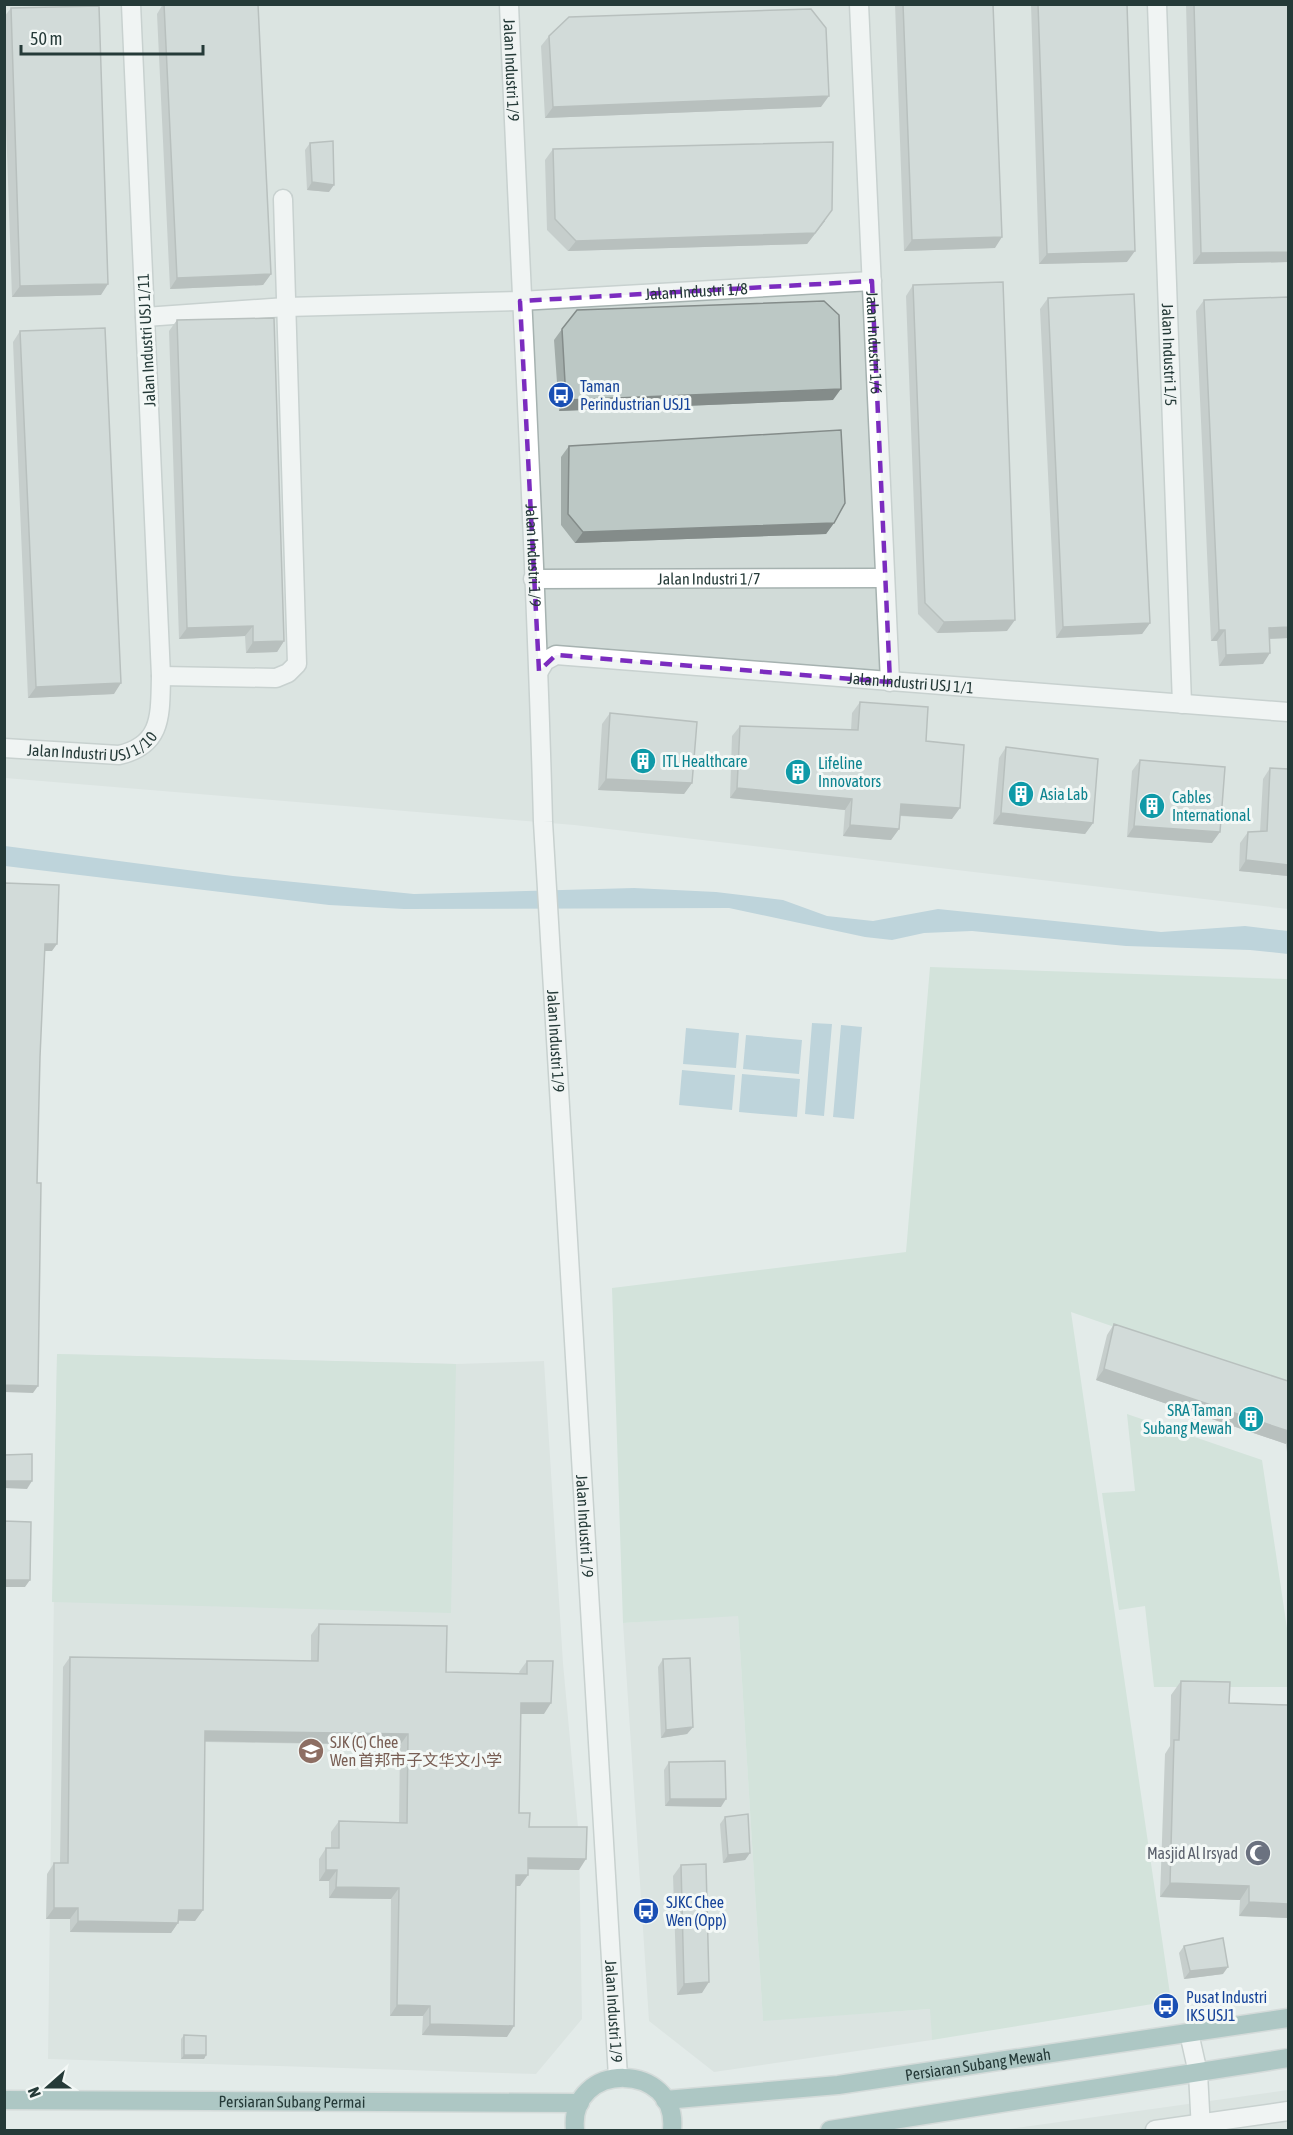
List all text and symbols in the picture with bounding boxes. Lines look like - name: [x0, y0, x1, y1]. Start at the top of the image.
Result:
- scale bar: [21, 18, 202, 56]
- street label: Jalan Industri 1/9: [501, 18, 523, 122]
- text: 50 m: [30, 28, 62, 49]
- street label: Jalan Industri USJ 1/11: [134, 273, 158, 407]
- street label: Jalan Industri 1/8: [644, 279, 748, 303]
- street label: Jalan Industri 1/6: [863, 291, 886, 394]
- street label: Jalan Industri 1/5: [1159, 303, 1180, 406]
- place label: Taman Perindustrian USJ1: [580, 377, 691, 413]
- bus stop icon: Taman Perindustrian USJ1: [546, 380, 576, 410]
- street label: Jalan Industri 1/9: [523, 504, 545, 607]
- street label: Jalan Industri 1/7: [658, 569, 760, 588]
- street label: Jalan Industri USJ 1/1: [847, 669, 974, 696]
- street label: Jalan Industri USJ 1/10: [26, 728, 161, 764]
- building icon: ITL Healthcare: [628, 746, 658, 776]
- place label: ITL Healthcare: [662, 752, 747, 770]
- place label: Lifeline Innovators: [818, 754, 882, 790]
- building icon: Lifeline Innovators: [783, 757, 813, 787]
- building icon: Asia Lab: [1006, 779, 1036, 809]
- place label: Asia Lab: [1040, 785, 1088, 803]
- place label: Cables International: [1172, 788, 1251, 824]
- building icon: Cables International: [1137, 791, 1167, 821]
- street label: Jalan Industri 1/9: [544, 989, 568, 1093]
- place label: SRA Taman Subang Mewah: [1143, 1401, 1232, 1438]
- building icon: SRA Taman Subang Mewah: [1236, 1404, 1266, 1434]
- street label: Jalan Industri 1/9: [573, 1474, 597, 1578]
- place label: SJK (C) Chee Wen 首邦市子文华文小学: [330, 1733, 502, 1769]
- school or university icon: SJK (C) Chee Wen 首邦市子文华文小学: [296, 1736, 326, 1766]
- mosque icon: Masjid Al Irsyad: [1243, 1838, 1273, 1868]
- place label: Masjid Al Irsyad: [1147, 1844, 1238, 1863]
- place label: SJKC Chee Wen (Opp): [666, 1893, 727, 1930]
- bus stop icon: SJKC Chee Wen (Opp): [631, 1896, 661, 1926]
- street label: Jalan Industri 1/9: [602, 1959, 626, 2063]
- place label: Pusat Industri IKS USJ1: [1186, 1988, 1267, 2024]
- bus stop icon: Pusat Industri IKS USJ1: [1151, 1991, 1181, 2021]
- street label: Persiaran Subang Mewah: [904, 2044, 1052, 2084]
- north arrow: [18, 2057, 78, 2117]
- text: N: [24, 2085, 44, 2100]
- street label: Persiaran Subang Permai: [218, 2092, 366, 2112]

